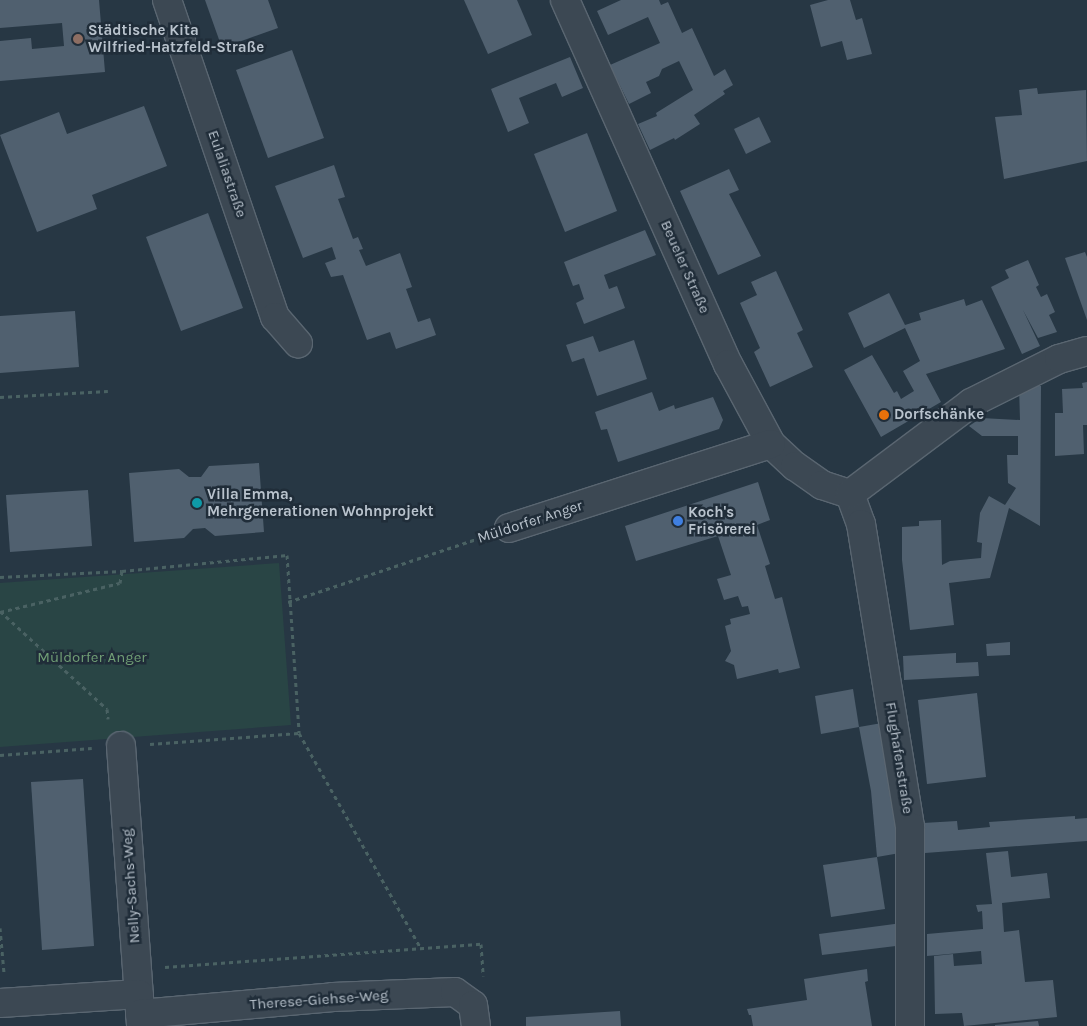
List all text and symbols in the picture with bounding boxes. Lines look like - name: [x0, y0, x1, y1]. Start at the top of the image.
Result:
- place label: Städtische Kita Wilfried-Hatzfeld-Straße: [88, 21, 264, 56]
- marker: Städtische Kita Wilfried-Hatzfeld-Straße: [72, 33, 84, 45]
- street label: Eulaliastraße: [204, 128, 250, 220]
- street label: Beueler Straße: [656, 218, 714, 316]
- place label: Dorfschänke: [894, 406, 984, 424]
- marker: Dorfschänke: [878, 409, 890, 421]
- place label: Villa Emma, Mehrgenerationen Wohnprojekt: [207, 485, 434, 520]
- marker: Villa Emma, Mehrgenerationen Wohnprojekt: [191, 497, 203, 509]
- street label: Müldorfer Anger: [475, 497, 585, 547]
- place label: Koch's Frisörerei: [688, 503, 756, 538]
- marker: Koch's Frisörerei: [672, 515, 684, 527]
- park label: Müldorfer Anger: [37, 649, 147, 667]
- street label: Flughafenstraße: [881, 701, 917, 815]
- street label: Nelly-Sachs-Weg: [118, 828, 144, 944]
- street label: Therese-Giehse-Weg: [249, 986, 389, 1014]

